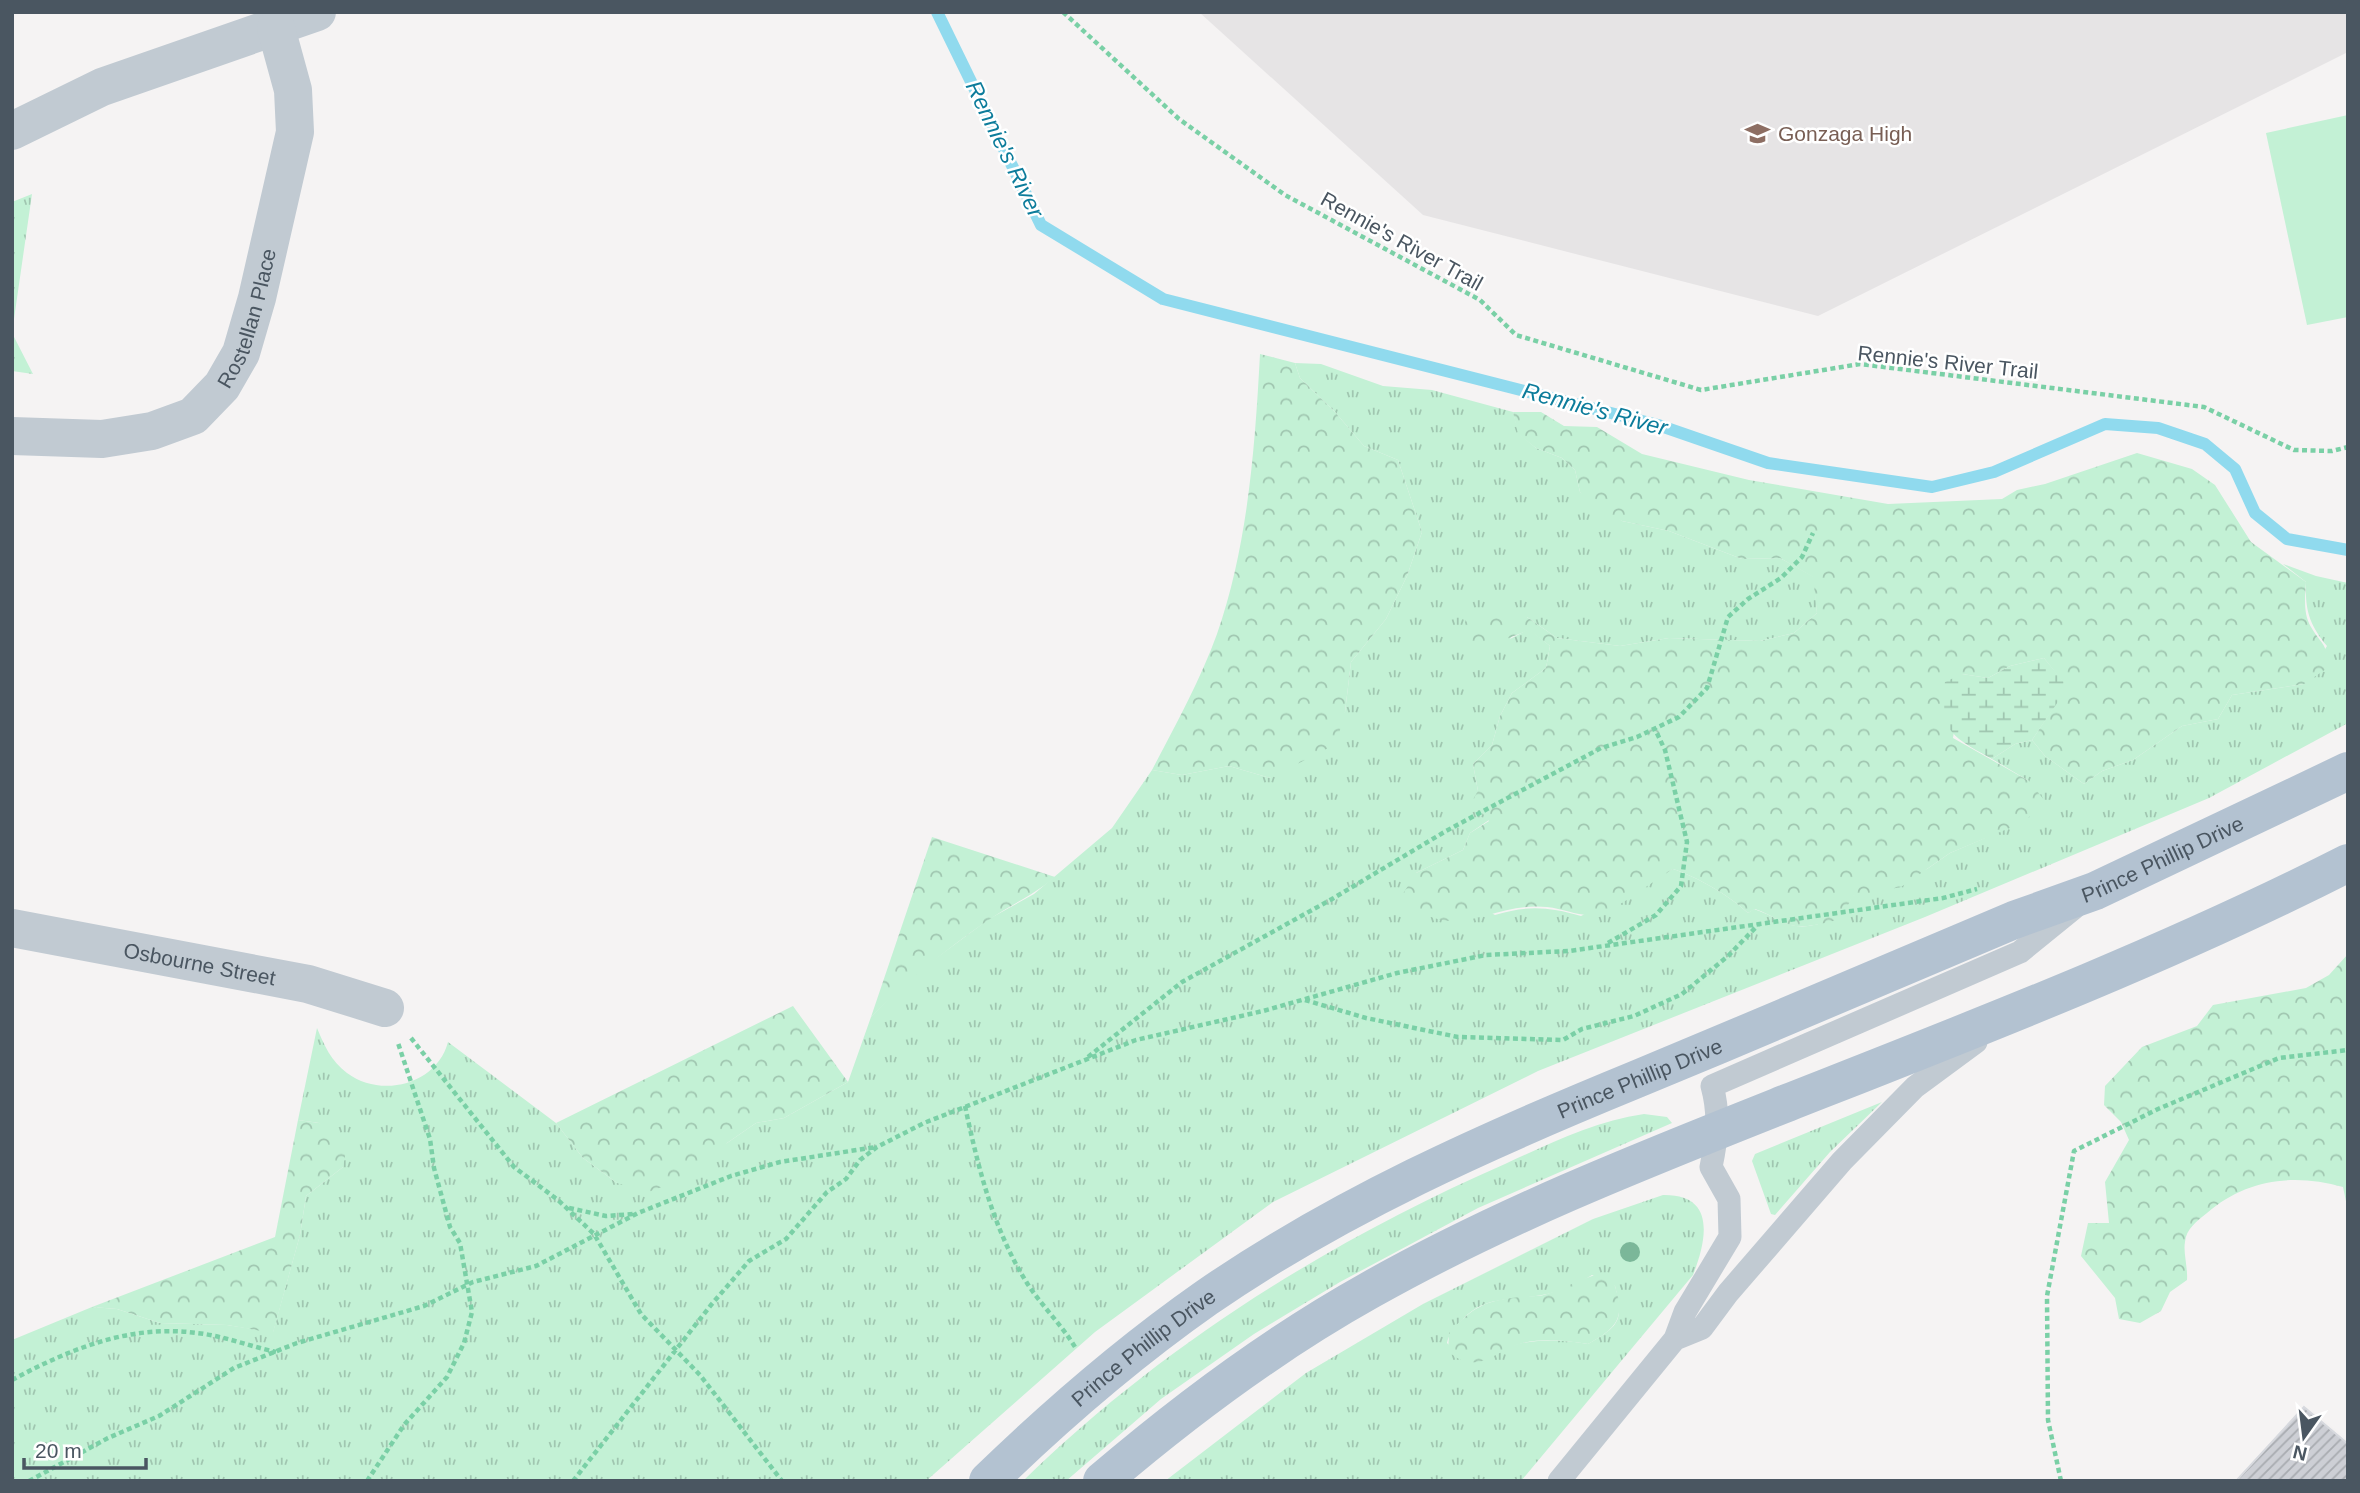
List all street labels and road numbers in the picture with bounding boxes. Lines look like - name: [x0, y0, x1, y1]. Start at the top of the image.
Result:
- street label: Rennie's River Trail: [1317, 187, 1487, 295]
- street label: Rostellan Place: [212, 246, 279, 392]
- street label: Rennie's River Trail: [1857, 341, 2039, 383]
- street label: Prince Phillip Drive: [2078, 811, 2247, 906]
- street label: Osbourne Street: [122, 938, 278, 989]
- street label: Prince Phillip Drive: [1554, 1033, 1725, 1122]
- street label: Prince Phillip Drive: [1066, 1284, 1219, 1411]

